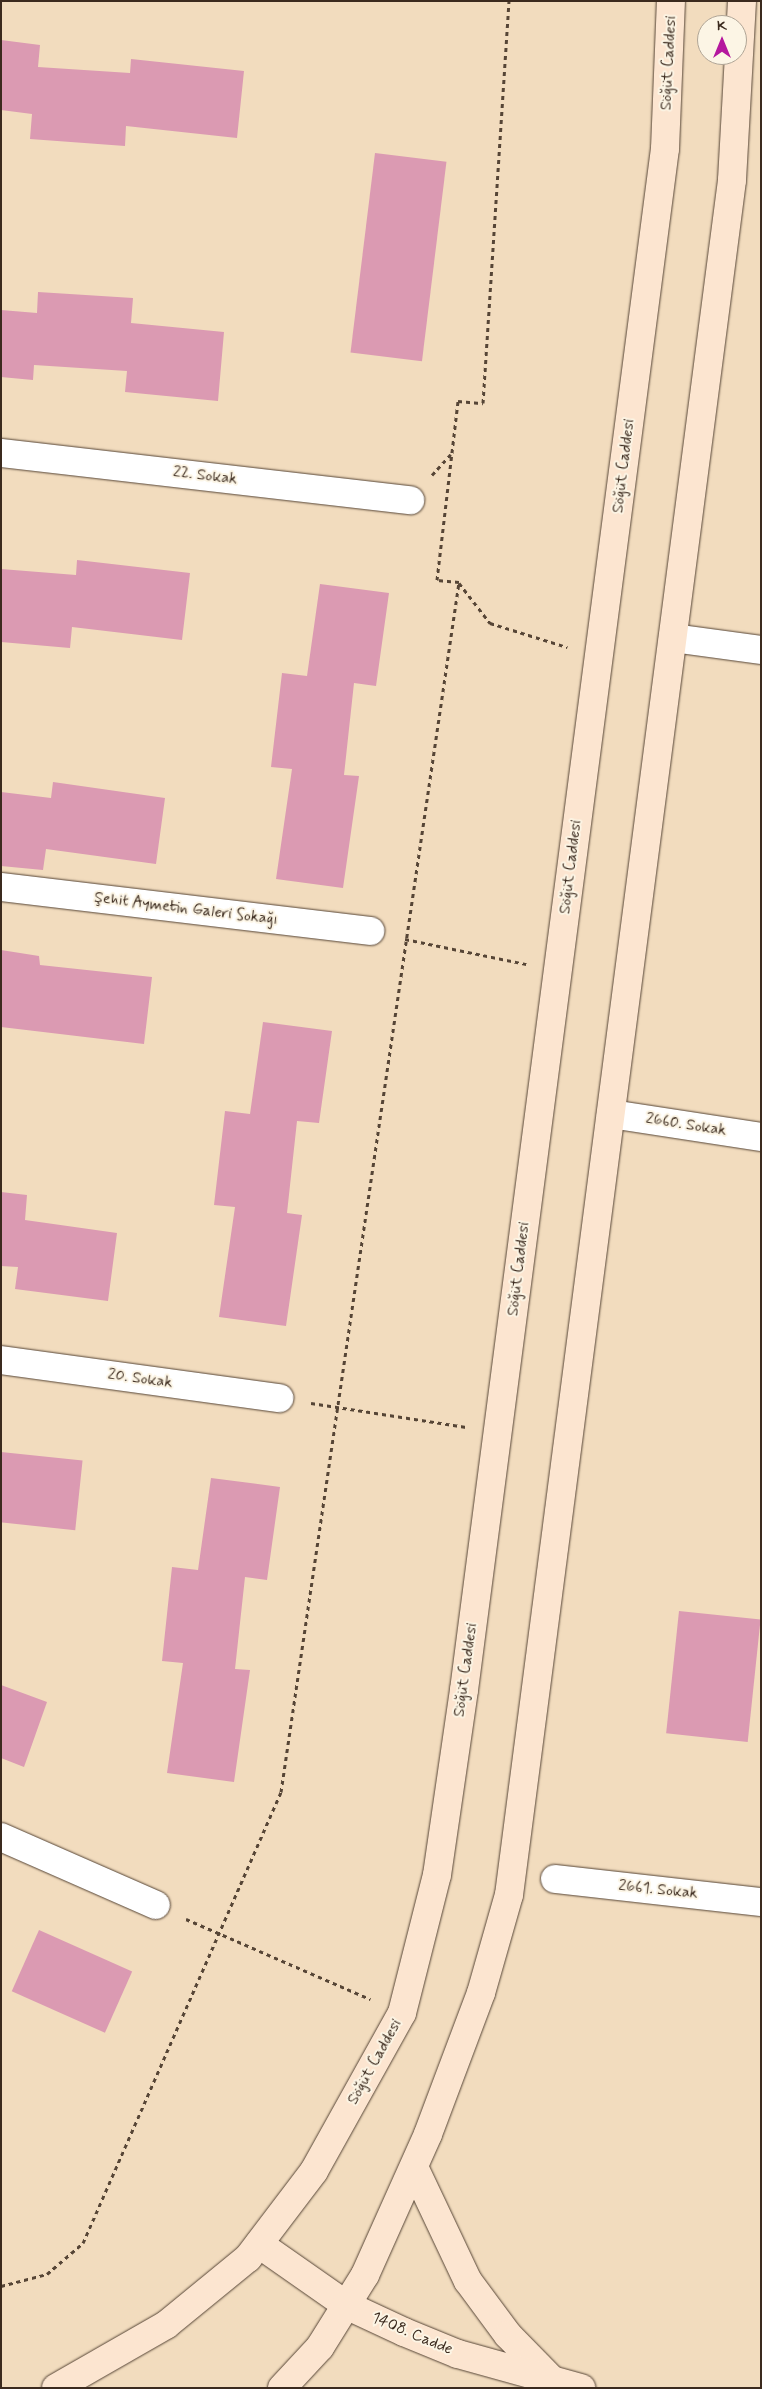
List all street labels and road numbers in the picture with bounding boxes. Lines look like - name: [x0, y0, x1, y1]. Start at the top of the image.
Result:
- street label: Söğüt Caddesi: [657, 14, 681, 112]
- street label: Söğüt Caddesi: [609, 416, 639, 516]
- street label: 22. Sokak: [172, 463, 238, 489]
- street label: Söğüt Caddesi: [556, 817, 586, 917]
- street label: Şehit Aymetin Galeri Sokağı: [90, 888, 282, 930]
- street label: 2660. Sokak: [644, 1109, 728, 1141]
- street label: Söğüt Caddesi: [504, 1219, 534, 1319]
- street label: 20. Sokak: [106, 1365, 174, 1393]
- street label: Söğüt Caddesi: [450, 1620, 482, 1720]
- street label: 2661. Sokak: [617, 1876, 699, 1904]
- street label: Söğüt Caddesi: [343, 2015, 407, 2109]
- street label: 1408. Cadde: [369, 2308, 455, 2360]

